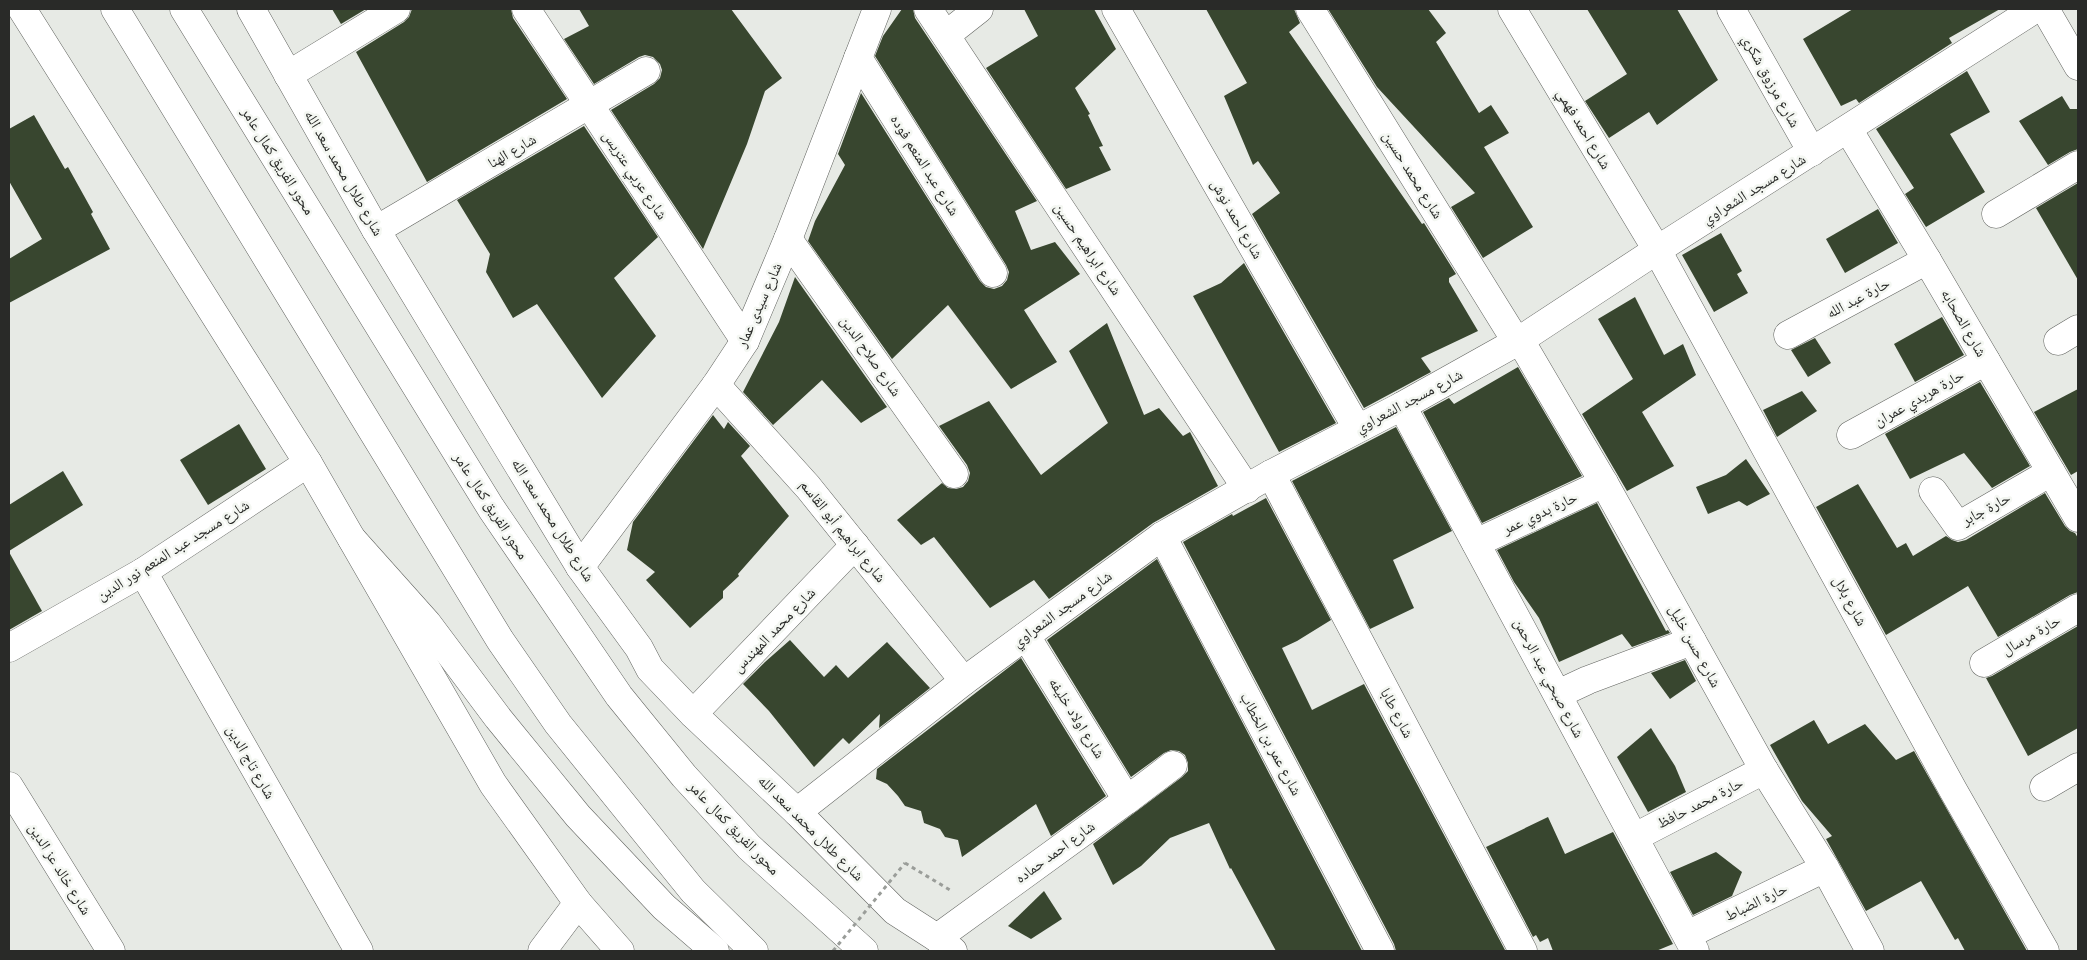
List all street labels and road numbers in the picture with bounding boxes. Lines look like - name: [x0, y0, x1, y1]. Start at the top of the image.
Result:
- street label: شارع مرزوق شكري: [1736, 31, 1805, 132]
- street label: شارع احمد فهمي: [1550, 85, 1616, 174]
- street label: محور الفريق كمال عامر: [236, 102, 319, 219]
- street label: شارع طلال محمد سعد الله: [300, 106, 388, 240]
- street label: شارع عبد المنعم فوده: [886, 111, 964, 220]
- street label: شارع عربي عتريس: [596, 126, 672, 225]
- street label: شارع محمد حسين: [1378, 127, 1448, 223]
- street label: شارع الهنا: [484, 129, 540, 173]
- street label: شارع مسجد الشعراوي: [1698, 149, 1811, 230]
- street label: شارع احمد نوش: [1206, 176, 1268, 263]
- street label: شارع ابراهيم حسين: [1050, 199, 1127, 299]
- street label: شارع سيدى عمار: [731, 259, 787, 352]
- street label: حارة عبد الله: [1823, 273, 1893, 322]
- street label: شارع الصحابه: [1936, 285, 1992, 361]
- street label: شارع صلاح الدين: [836, 312, 906, 400]
- street label: شارع مسجد الشعراوي: [1352, 364, 1467, 439]
- street label: حارة هريدي عمران: [1870, 365, 1969, 433]
- street label: محور الفريق كمال عامر: [448, 448, 533, 563]
- street label: شارع طلال محمد سعد الله: [507, 454, 599, 586]
- street label: شارع ابراهيم أبو القاسم: [795, 475, 891, 587]
- street label: حارة بدوي عمر: [1499, 487, 1582, 541]
- street label: حارة جابر: [1957, 488, 2014, 530]
- street label: شارع مسجد عبد المنعم نور الدين: [93, 495, 253, 605]
- street label: شارع مسجد الشعراوي: [1008, 566, 1117, 653]
- street label: شارع بلال: [1828, 572, 1872, 630]
- street label: شارع محمد المهندس: [728, 583, 820, 677]
- street label: شارع حسن خليل: [1664, 601, 1726, 691]
- street label: حارة مرسال: [1998, 610, 2064, 660]
- street label: شارع صبحي عبد الرحمن: [1507, 615, 1589, 742]
- street label: شارع اولاد خليفه: [1044, 674, 1110, 762]
- street label: شارع طابا: [1376, 685, 1419, 742]
- street label: شارع عمر بن الخطاب: [1235, 689, 1307, 799]
- street label: شارع تاج الدين: [222, 721, 280, 803]
- street label: شارع طلال محمد سعد الله: [754, 771, 868, 885]
- street label: حارة محمد حافظ: [1654, 773, 1746, 832]
- street label: محور الفريق كمال عامر: [683, 776, 784, 880]
- street label: شارع احمد حماده: [1011, 816, 1099, 888]
- street label: شارع خالد عز الدين: [24, 819, 96, 919]
- street label: حارة الضباط: [1721, 878, 1791, 925]

